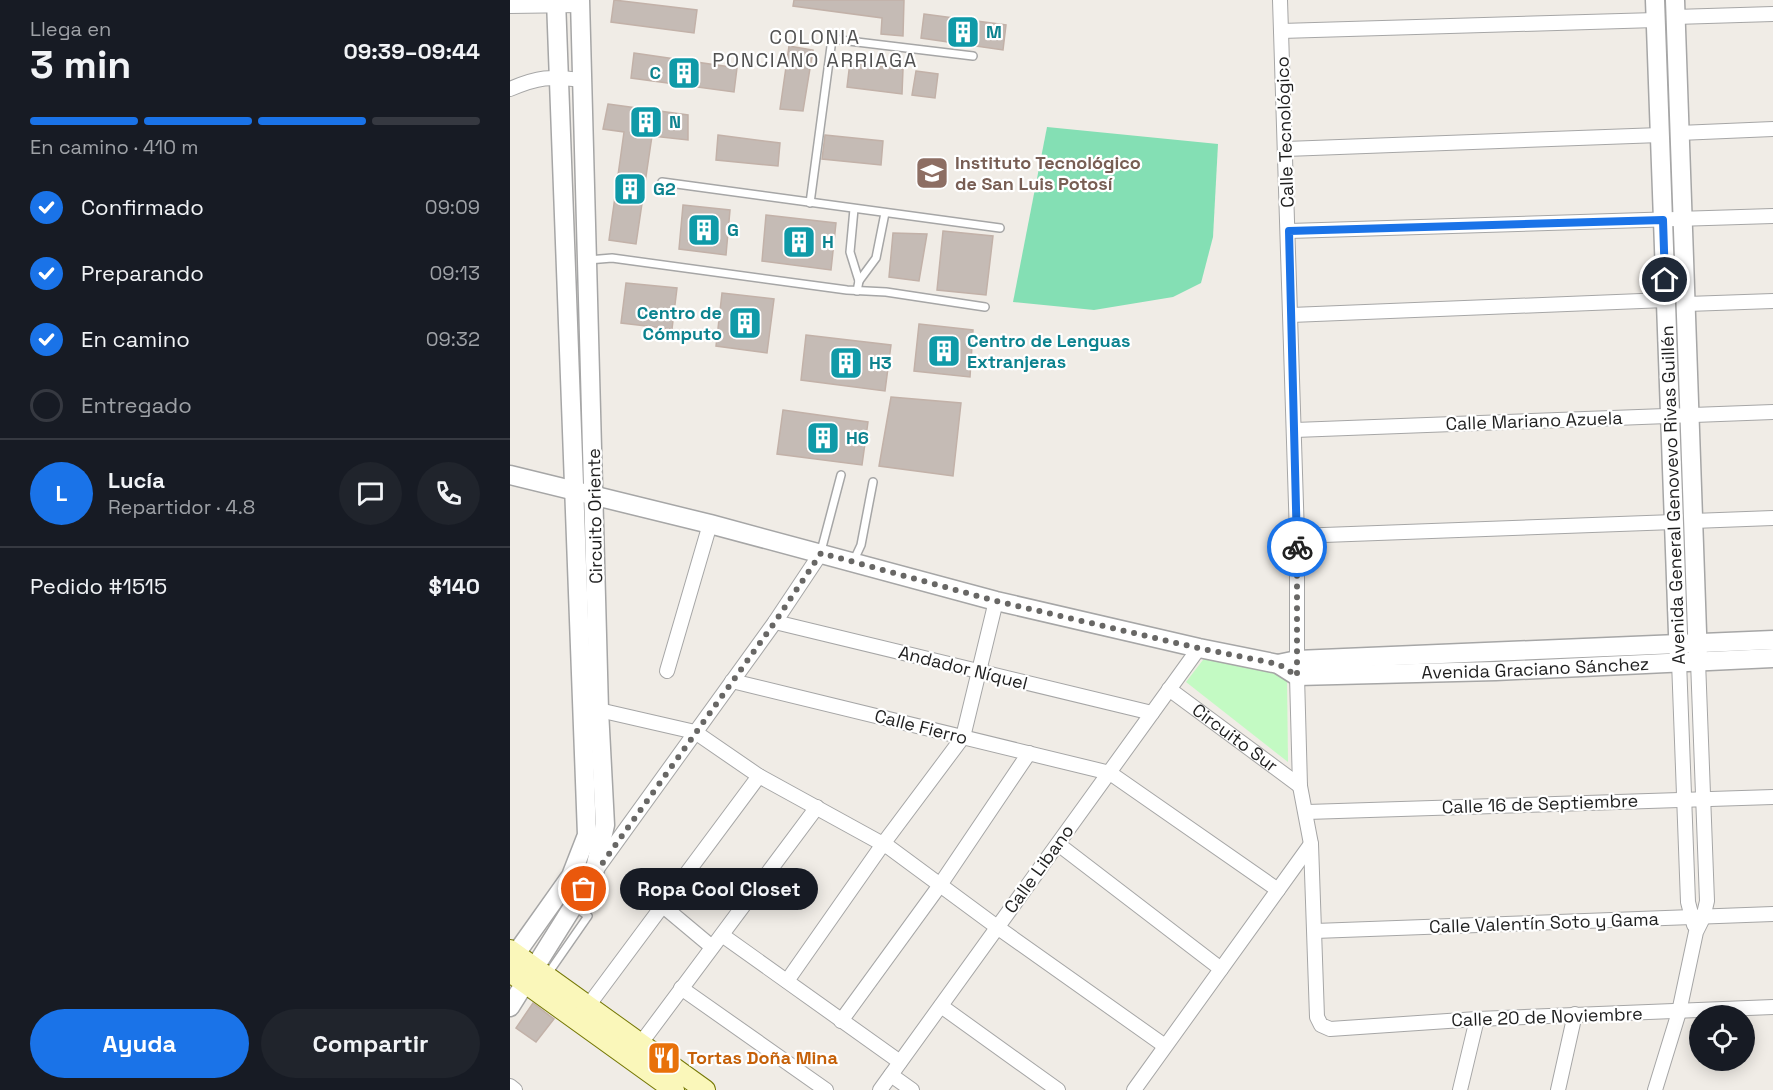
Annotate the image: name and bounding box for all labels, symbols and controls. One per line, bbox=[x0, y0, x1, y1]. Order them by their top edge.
building icon: M bbox=[945, 14, 981, 50]
text: Llega en bbox=[30, 16, 111, 42]
place label: M bbox=[986, 20, 1002, 43]
district label: COLONIA PONCIANO ARRIAGA bbox=[712, 24, 918, 73]
text: 09:39–09:44 bbox=[343, 37, 480, 65]
text: 3 min bbox=[30, 40, 131, 89]
building icon: C bbox=[666, 55, 702, 91]
street label: Calle Tecnológico bbox=[1270, 56, 1299, 208]
place label: C bbox=[649, 61, 661, 84]
building icon: N bbox=[628, 104, 664, 140]
place label: N bbox=[669, 110, 681, 133]
text: En camino · 410 m bbox=[30, 134, 198, 160]
place label: Instituto Tecnológico de San Luis Potosí bbox=[955, 151, 1141, 195]
school or university icon: Instituto Tecnológico de San Luis Potosí bbox=[914, 155, 950, 191]
building icon: G2 bbox=[612, 171, 648, 207]
place label: G2 bbox=[653, 177, 676, 200]
icon: check bbox=[30, 191, 63, 224]
text: Confirmado bbox=[81, 193, 204, 221]
text: 09:09 bbox=[425, 194, 480, 220]
building icon: G bbox=[686, 212, 722, 248]
place label: G bbox=[727, 218, 739, 241]
building icon: H bbox=[781, 224, 817, 260]
place label: H bbox=[822, 230, 834, 253]
pin bbox=[1639, 254, 1690, 305]
icon: check bbox=[30, 257, 63, 290]
text: Preparando bbox=[81, 259, 204, 287]
text: 09:13 bbox=[429, 260, 480, 286]
icon: home bbox=[1648, 263, 1681, 296]
place label: Centro de Cómputo bbox=[637, 301, 722, 345]
building icon: Centro de Cómputo bbox=[727, 305, 763, 341]
icon: check bbox=[30, 323, 63, 356]
text: En camino bbox=[81, 325, 190, 353]
street label: Avenida General Genovevo Rivas Guillén bbox=[1655, 325, 1690, 665]
text: 09:32 bbox=[426, 326, 480, 352]
place label: Centro de Lenguas Extranjeras bbox=[967, 329, 1130, 373]
building icon: Centro de Lenguas Extranjeras bbox=[926, 333, 962, 369]
building icon: H3 bbox=[828, 345, 864, 381]
place label: H3 bbox=[869, 351, 892, 374]
text: Entregado bbox=[81, 391, 192, 419]
street label: Calle Mariano Azuela bbox=[1445, 406, 1623, 435]
building icon: H6 bbox=[805, 420, 841, 456]
place label: H6 bbox=[846, 426, 869, 449]
street label: Circuito Oriente bbox=[582, 448, 607, 584]
button: chat bbox=[339, 462, 402, 525]
button: phone bbox=[417, 462, 480, 525]
text: Lucía bbox=[108, 466, 165, 494]
text: L bbox=[56, 479, 67, 507]
text: Repartidor · 4.8 bbox=[108, 494, 255, 520]
courier bbox=[1267, 517, 1327, 577]
icon: bike bbox=[1281, 531, 1314, 564]
text: Pedido #1515 bbox=[30, 572, 167, 600]
text: $140 bbox=[428, 572, 480, 600]
street label: Andador Níquel bbox=[896, 640, 1030, 695]
street label: Avenida Graciano Sánchez bbox=[1421, 652, 1650, 684]
street label: Circuito Sur bbox=[1188, 698, 1283, 777]
street label: Calle Fierro bbox=[872, 704, 970, 749]
street label: Calle 16 de Septiembre bbox=[1441, 789, 1639, 818]
street label: Calle Libano bbox=[999, 820, 1079, 918]
pin bbox=[558, 863, 609, 914]
callout: Ropa Cool Closet bbox=[620, 868, 818, 910]
icon: bag bbox=[567, 872, 600, 905]
text: Ropa Cool Closet bbox=[637, 876, 801, 902]
street label: Calle Valentín Soto y Gama bbox=[1429, 907, 1659, 938]
street label: Calle 20 de Noviembre bbox=[1451, 1002, 1643, 1031]
map controls bbox=[1689, 1005, 1755, 1071]
button: locate bbox=[1689, 1005, 1755, 1071]
button: Ayuda bbox=[30, 1009, 249, 1078]
button: Compartir bbox=[261, 1009, 480, 1078]
restaurant icon: Tortas Doña Mina bbox=[646, 1040, 682, 1076]
place label: Tortas Doña Mina bbox=[687, 1046, 838, 1069]

